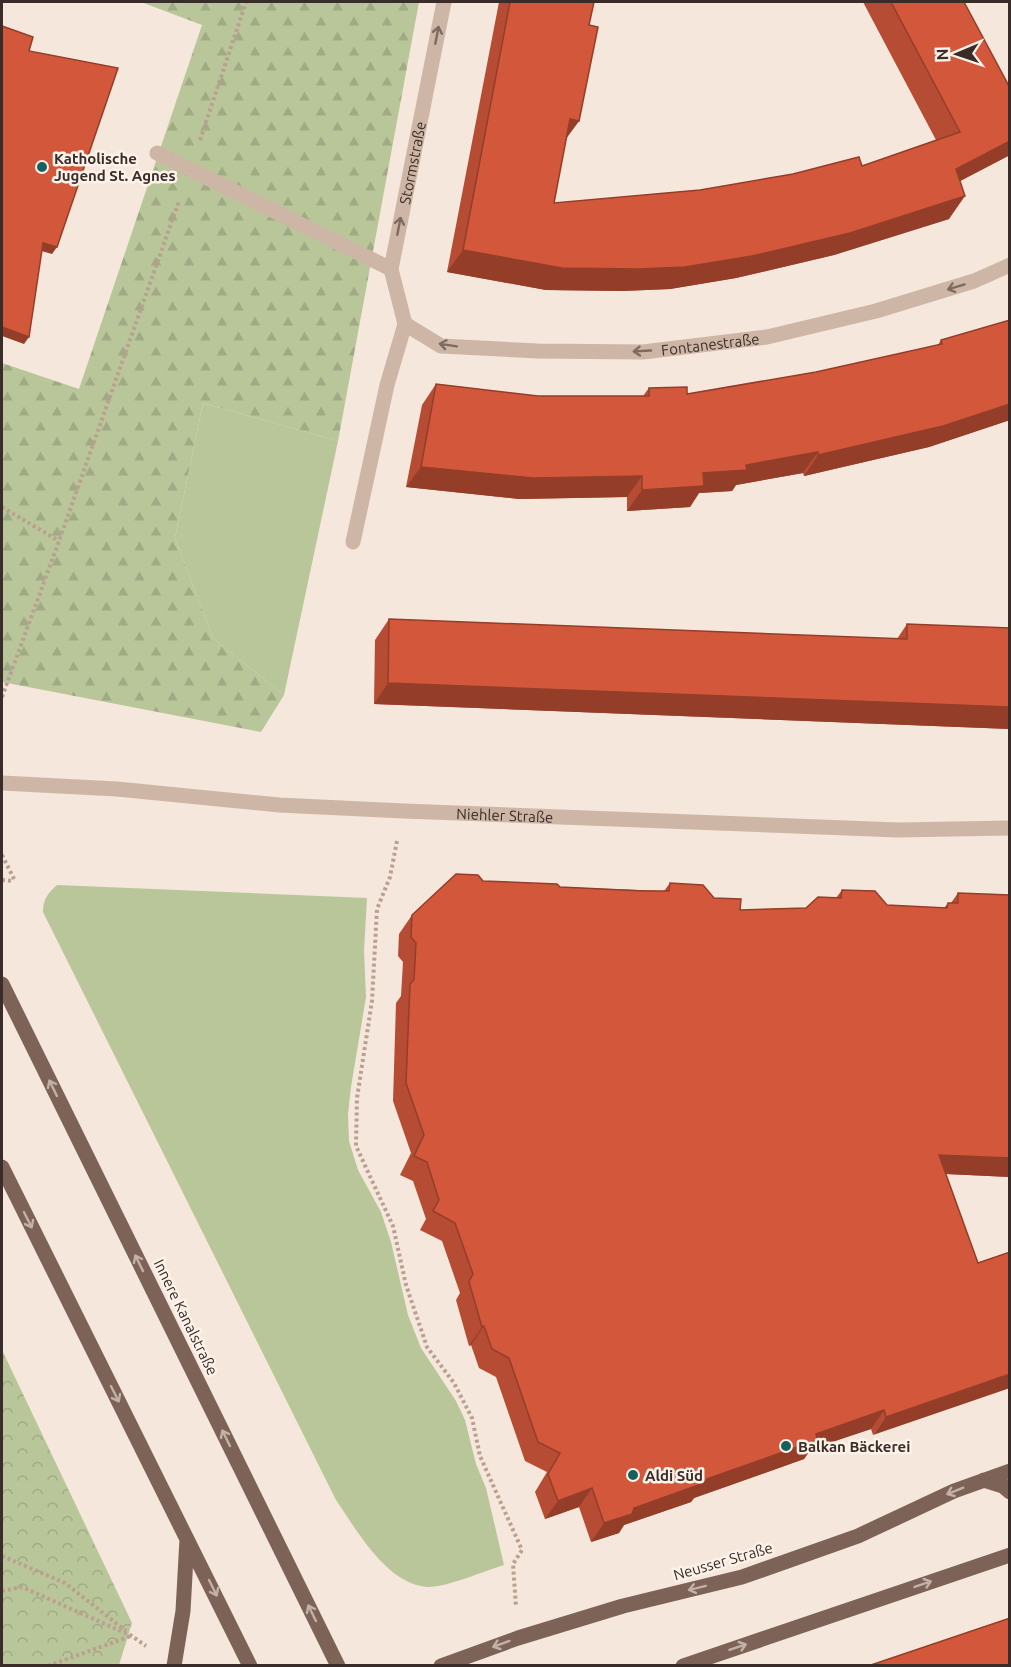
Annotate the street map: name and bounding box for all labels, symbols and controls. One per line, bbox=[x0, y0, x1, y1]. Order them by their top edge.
north arrow bbox=[927, 24, 987, 84]
one-way arrow bbox=[432, 25, 443, 45]
text: N bbox=[933, 48, 951, 61]
street label: Stormstraße bbox=[396, 120, 429, 206]
place label: Katholische Jugend St. Agnes bbox=[54, 150, 176, 184]
marker: Katholische Jugend St. Agnes bbox=[35, 160, 49, 174]
one-way arrow bbox=[394, 217, 405, 236]
one-way arrow bbox=[946, 282, 965, 293]
street label: Fontanestraße bbox=[660, 329, 760, 358]
one-way arrow bbox=[438, 339, 458, 350]
one-way arrow bbox=[633, 346, 653, 357]
street label: Niehler Straße bbox=[456, 805, 554, 825]
one-way arrow bbox=[47, 1080, 58, 1098]
one-way arrow bbox=[22, 1210, 34, 1228]
one-way arrow bbox=[133, 1255, 145, 1273]
street label: Innere Kanalstraße bbox=[151, 1256, 221, 1378]
one-way arrow bbox=[110, 1384, 122, 1402]
one-way arrow bbox=[219, 1430, 231, 1448]
place label: Balkan Bäckerei bbox=[798, 1438, 910, 1455]
marker: Balkan Bäckerei bbox=[779, 1439, 793, 1453]
place label: Aldi Süd bbox=[645, 1467, 703, 1484]
marker: Aldi Süd bbox=[626, 1468, 640, 1482]
one-way arrow bbox=[946, 1486, 964, 1497]
street label: Neusser Straße bbox=[671, 1539, 775, 1583]
one-way arrow bbox=[913, 1577, 932, 1588]
one-way arrow bbox=[208, 1579, 219, 1597]
one-way arrow bbox=[688, 1583, 707, 1595]
one-way arrow bbox=[306, 1605, 318, 1622]
one-way arrow bbox=[493, 1639, 511, 1650]
one-way arrow bbox=[728, 1640, 747, 1651]

